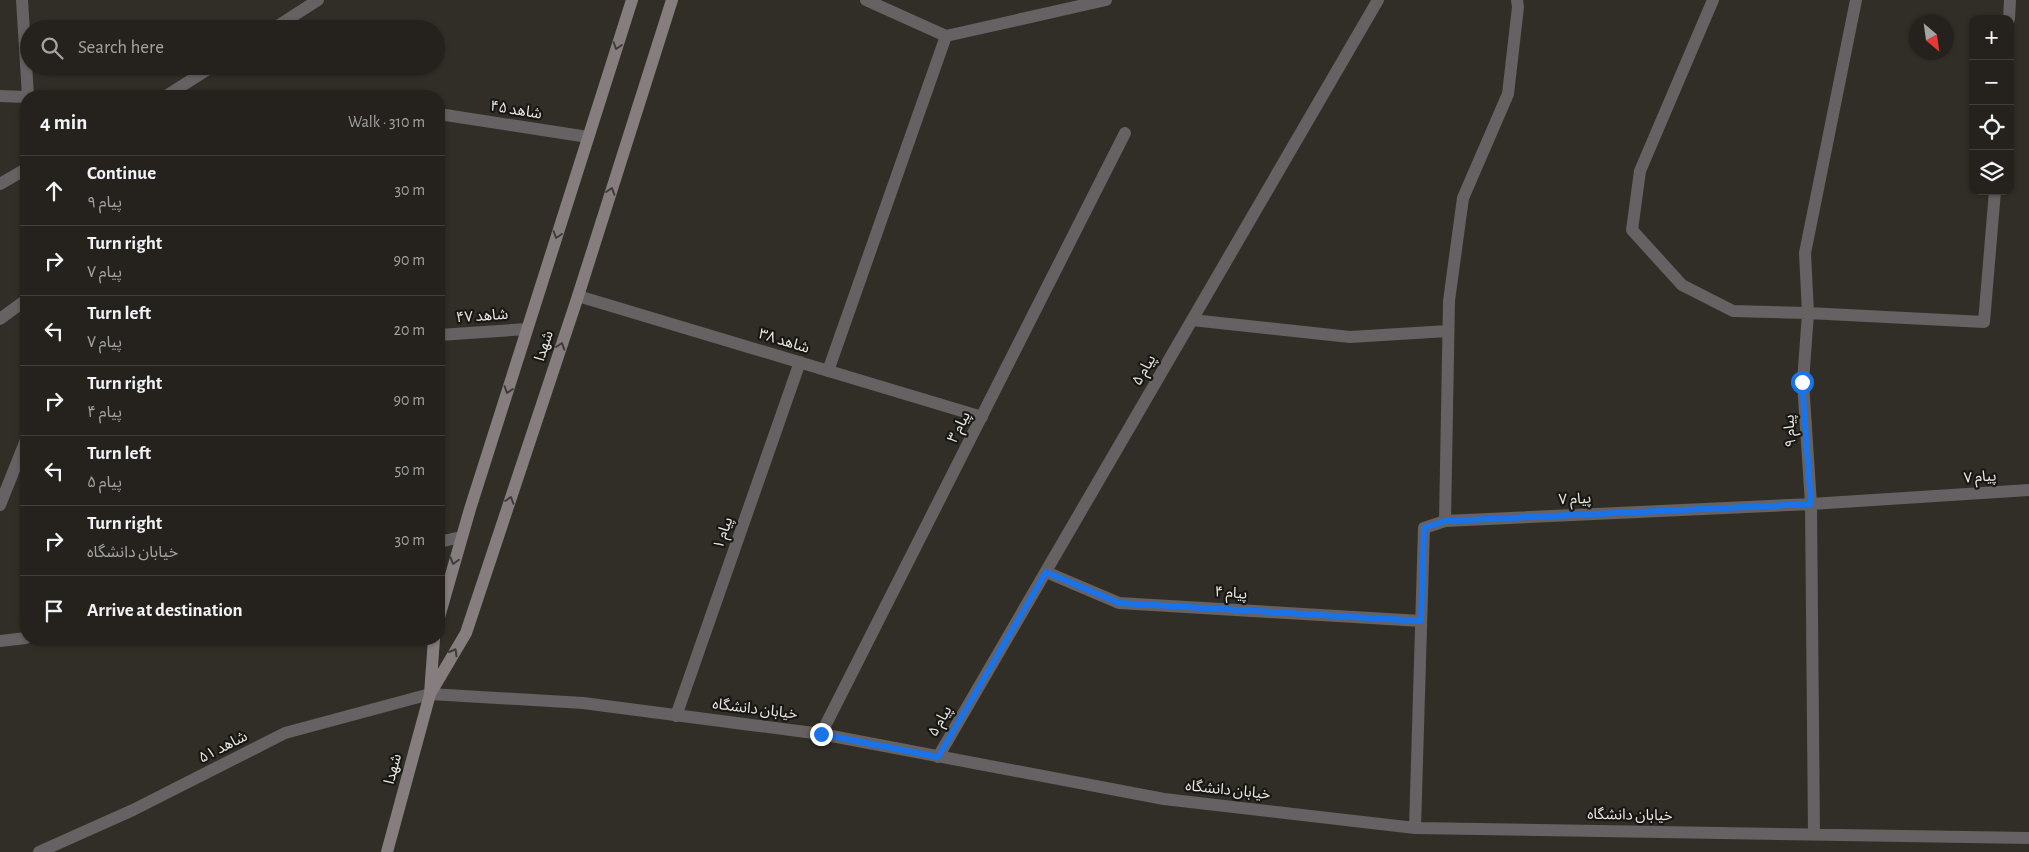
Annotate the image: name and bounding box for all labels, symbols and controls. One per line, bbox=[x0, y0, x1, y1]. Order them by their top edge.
north arrow bbox=[1909, 15, 1954, 60]
map controls bbox=[1969, 15, 2014, 195]
button: + bbox=[1969, 15, 2014, 60]
search box bbox=[20, 20, 445, 75]
icon: search bbox=[38, 34, 66, 62]
text: Search here bbox=[78, 38, 164, 57]
one-way arrow bbox=[613, 42, 623, 50]
button: − bbox=[1969, 60, 2014, 105]
street label: شاهد ۴۵ bbox=[489, 98, 543, 122]
button: locate bbox=[1969, 105, 2014, 150]
text: 4 min bbox=[40, 112, 87, 133]
text: Walk · 310 m bbox=[348, 114, 425, 130]
button: layers bbox=[1969, 150, 2014, 195]
text: Continue bbox=[87, 164, 156, 183]
icon: ahead bbox=[40, 177, 68, 205]
text: 30 m bbox=[395, 182, 425, 198]
one-way arrow bbox=[605, 187, 615, 196]
text: پیام ۹ bbox=[87, 194, 122, 210]
one-way arrow bbox=[553, 230, 563, 238]
text: Turn right bbox=[87, 234, 162, 253]
icon: right bbox=[40, 247, 68, 275]
text: 90 m bbox=[394, 252, 425, 268]
text: پیام ۷ bbox=[87, 264, 122, 280]
text: Turn left bbox=[87, 304, 151, 323]
street label: شاهد ۴۷ bbox=[455, 307, 509, 325]
icon: left bbox=[40, 317, 68, 345]
text: 20 m bbox=[394, 322, 425, 338]
street label: شاهد ۳۸ bbox=[757, 326, 811, 356]
street label: شهدا bbox=[532, 329, 557, 363]
text: پیام ۷ bbox=[87, 334, 122, 350]
one-way arrow bbox=[556, 342, 566, 350]
street label: پیام ۵ bbox=[1129, 352, 1161, 389]
route start bbox=[1791, 371, 1814, 394]
text: Turn right bbox=[87, 374, 162, 393]
one-way arrow bbox=[503, 385, 513, 393]
icon: right bbox=[40, 387, 68, 415]
text: 90 m bbox=[394, 392, 425, 408]
text: پیام ۴ bbox=[87, 404, 122, 420]
street label: پیام ۳ bbox=[945, 409, 976, 446]
street label: پیام ۹ bbox=[1781, 414, 1802, 448]
text: Turn left bbox=[87, 444, 151, 463]
icon: left bbox=[40, 457, 68, 485]
text: 50 m bbox=[394, 462, 425, 478]
street label: پیام ۷ bbox=[1963, 468, 1997, 489]
text: پیام ۵ bbox=[87, 474, 122, 490]
street label: پیام ۷ bbox=[1558, 491, 1592, 510]
one-way arrow bbox=[504, 496, 514, 504]
text: Turn right bbox=[87, 514, 162, 533]
street label: پیام ۱ bbox=[711, 515, 738, 552]
icon: right bbox=[40, 527, 68, 555]
text: 30 m bbox=[395, 532, 425, 548]
text: خیابان دانشگاه bbox=[87, 544, 178, 560]
one-way arrow bbox=[450, 557, 460, 565]
street label: پیام ۴ bbox=[1214, 584, 1248, 605]
icon: arrive bbox=[40, 597, 68, 625]
text: Arrive at destination bbox=[87, 601, 243, 620]
one-way arrow bbox=[448, 648, 458, 657]
street label: خیابان دانشگاه bbox=[712, 695, 799, 723]
street label: پیام ۵ bbox=[925, 703, 957, 740]
route end bbox=[810, 723, 833, 746]
street label: شاهد ۵۱ bbox=[196, 728, 250, 766]
street label: شهدا bbox=[382, 752, 405, 786]
street label: خیابان دانشگاه bbox=[1185, 777, 1272, 803]
street label: خیابان دانشگاه bbox=[1587, 806, 1673, 824]

